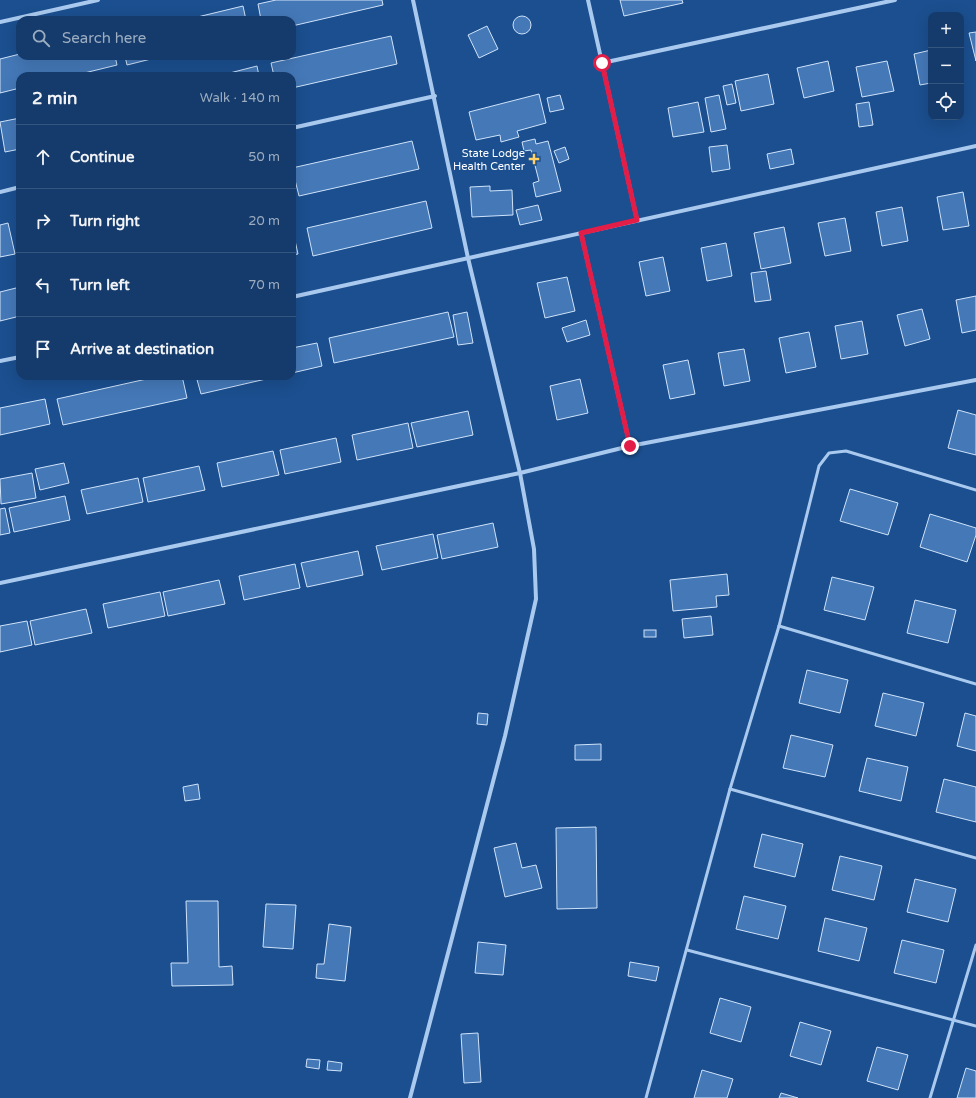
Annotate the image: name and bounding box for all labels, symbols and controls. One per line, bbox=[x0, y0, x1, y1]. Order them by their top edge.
map controls bbox=[928, 12, 964, 120]
button: + bbox=[928, 12, 964, 48]
search box bbox=[16, 16, 296, 60]
icon: search bbox=[30, 27, 52, 49]
text: Search here bbox=[62, 29, 146, 47]
button: − bbox=[928, 48, 964, 84]
route start bbox=[593, 54, 611, 72]
button: locate bbox=[928, 84, 964, 120]
text: 2 min bbox=[32, 88, 77, 109]
text: Walk · 140 m bbox=[200, 90, 280, 106]
icon: ahead bbox=[32, 146, 54, 168]
place label: State Lodge Health Center bbox=[453, 147, 526, 173]
text: Continue bbox=[70, 148, 134, 166]
text: 50 m bbox=[248, 149, 280, 165]
marker: State Lodge Health Center bbox=[528, 153, 540, 165]
icon: right bbox=[32, 210, 54, 232]
text: Turn right bbox=[70, 212, 140, 230]
text: 20 m bbox=[248, 213, 280, 229]
icon: left bbox=[32, 274, 54, 296]
text: Turn left bbox=[70, 276, 130, 294]
text: 70 m bbox=[248, 277, 280, 293]
icon: arrive bbox=[32, 338, 54, 360]
text: Arrive at destination bbox=[70, 340, 214, 358]
route end bbox=[621, 437, 639, 455]

